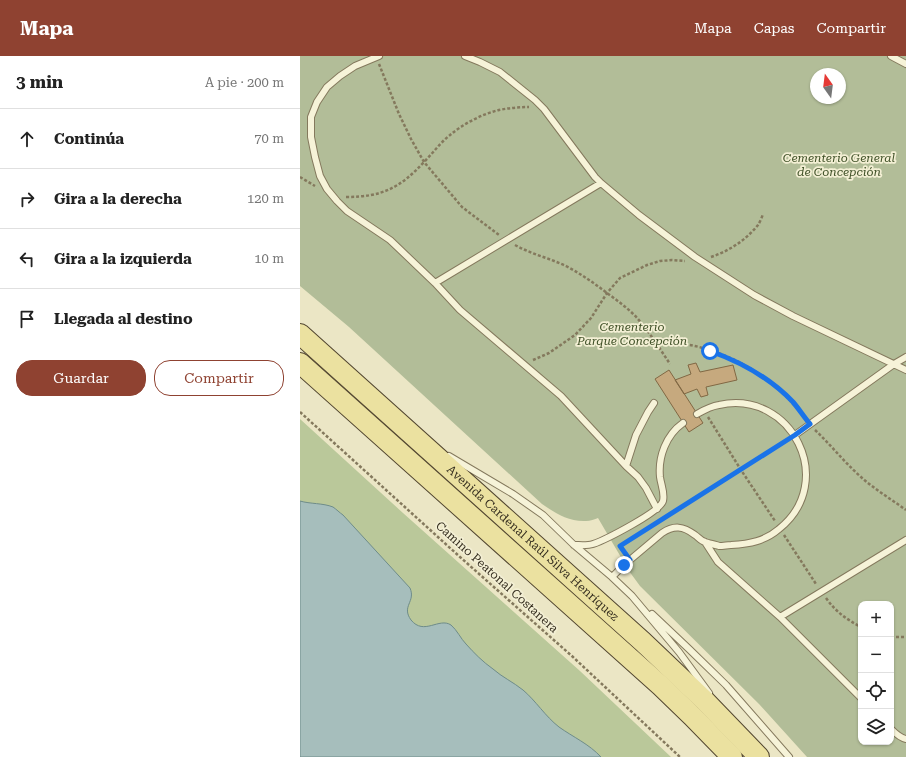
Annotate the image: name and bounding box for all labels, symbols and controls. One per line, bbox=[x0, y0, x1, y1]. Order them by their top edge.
text: Mapa bbox=[20, 17, 73, 40]
text: Mapa bbox=[694, 20, 732, 36]
text: Capas bbox=[754, 20, 795, 36]
text: Compartir bbox=[817, 20, 886, 36]
north arrow bbox=[810, 68, 846, 104]
text: 3 min bbox=[16, 72, 63, 92]
text: A pie · 200 m bbox=[205, 75, 284, 90]
icon: ahead bbox=[16, 128, 38, 150]
text: Continúa bbox=[54, 130, 124, 148]
text: 70 m bbox=[254, 131, 284, 146]
park label: Cementerio General de Concepción bbox=[783, 151, 896, 179]
icon: right bbox=[16, 188, 38, 210]
text: Gira a la derecha bbox=[54, 190, 182, 208]
text: 120 m bbox=[247, 191, 284, 206]
icon: left bbox=[16, 248, 38, 270]
text: Gira a la izquierda bbox=[54, 250, 192, 268]
text: 10 m bbox=[254, 251, 284, 266]
icon: arrive bbox=[16, 308, 38, 330]
text: Llegada al destino bbox=[54, 310, 193, 328]
park label: Cementerio Parque Concepción bbox=[576, 320, 687, 348]
route start bbox=[701, 342, 719, 360]
button: Guardar bbox=[16, 360, 146, 396]
button: Compartir bbox=[154, 360, 284, 396]
street label: Avenida Cardenal Raúl Silva Henríquez bbox=[444, 462, 622, 624]
street label: Camino Peatonal Costanera bbox=[433, 518, 561, 636]
route end bbox=[615, 556, 633, 574]
map controls bbox=[858, 601, 894, 745]
button: + bbox=[858, 601, 894, 637]
button: − bbox=[858, 637, 894, 673]
button: locate bbox=[858, 673, 894, 709]
button: layers bbox=[858, 709, 894, 745]

